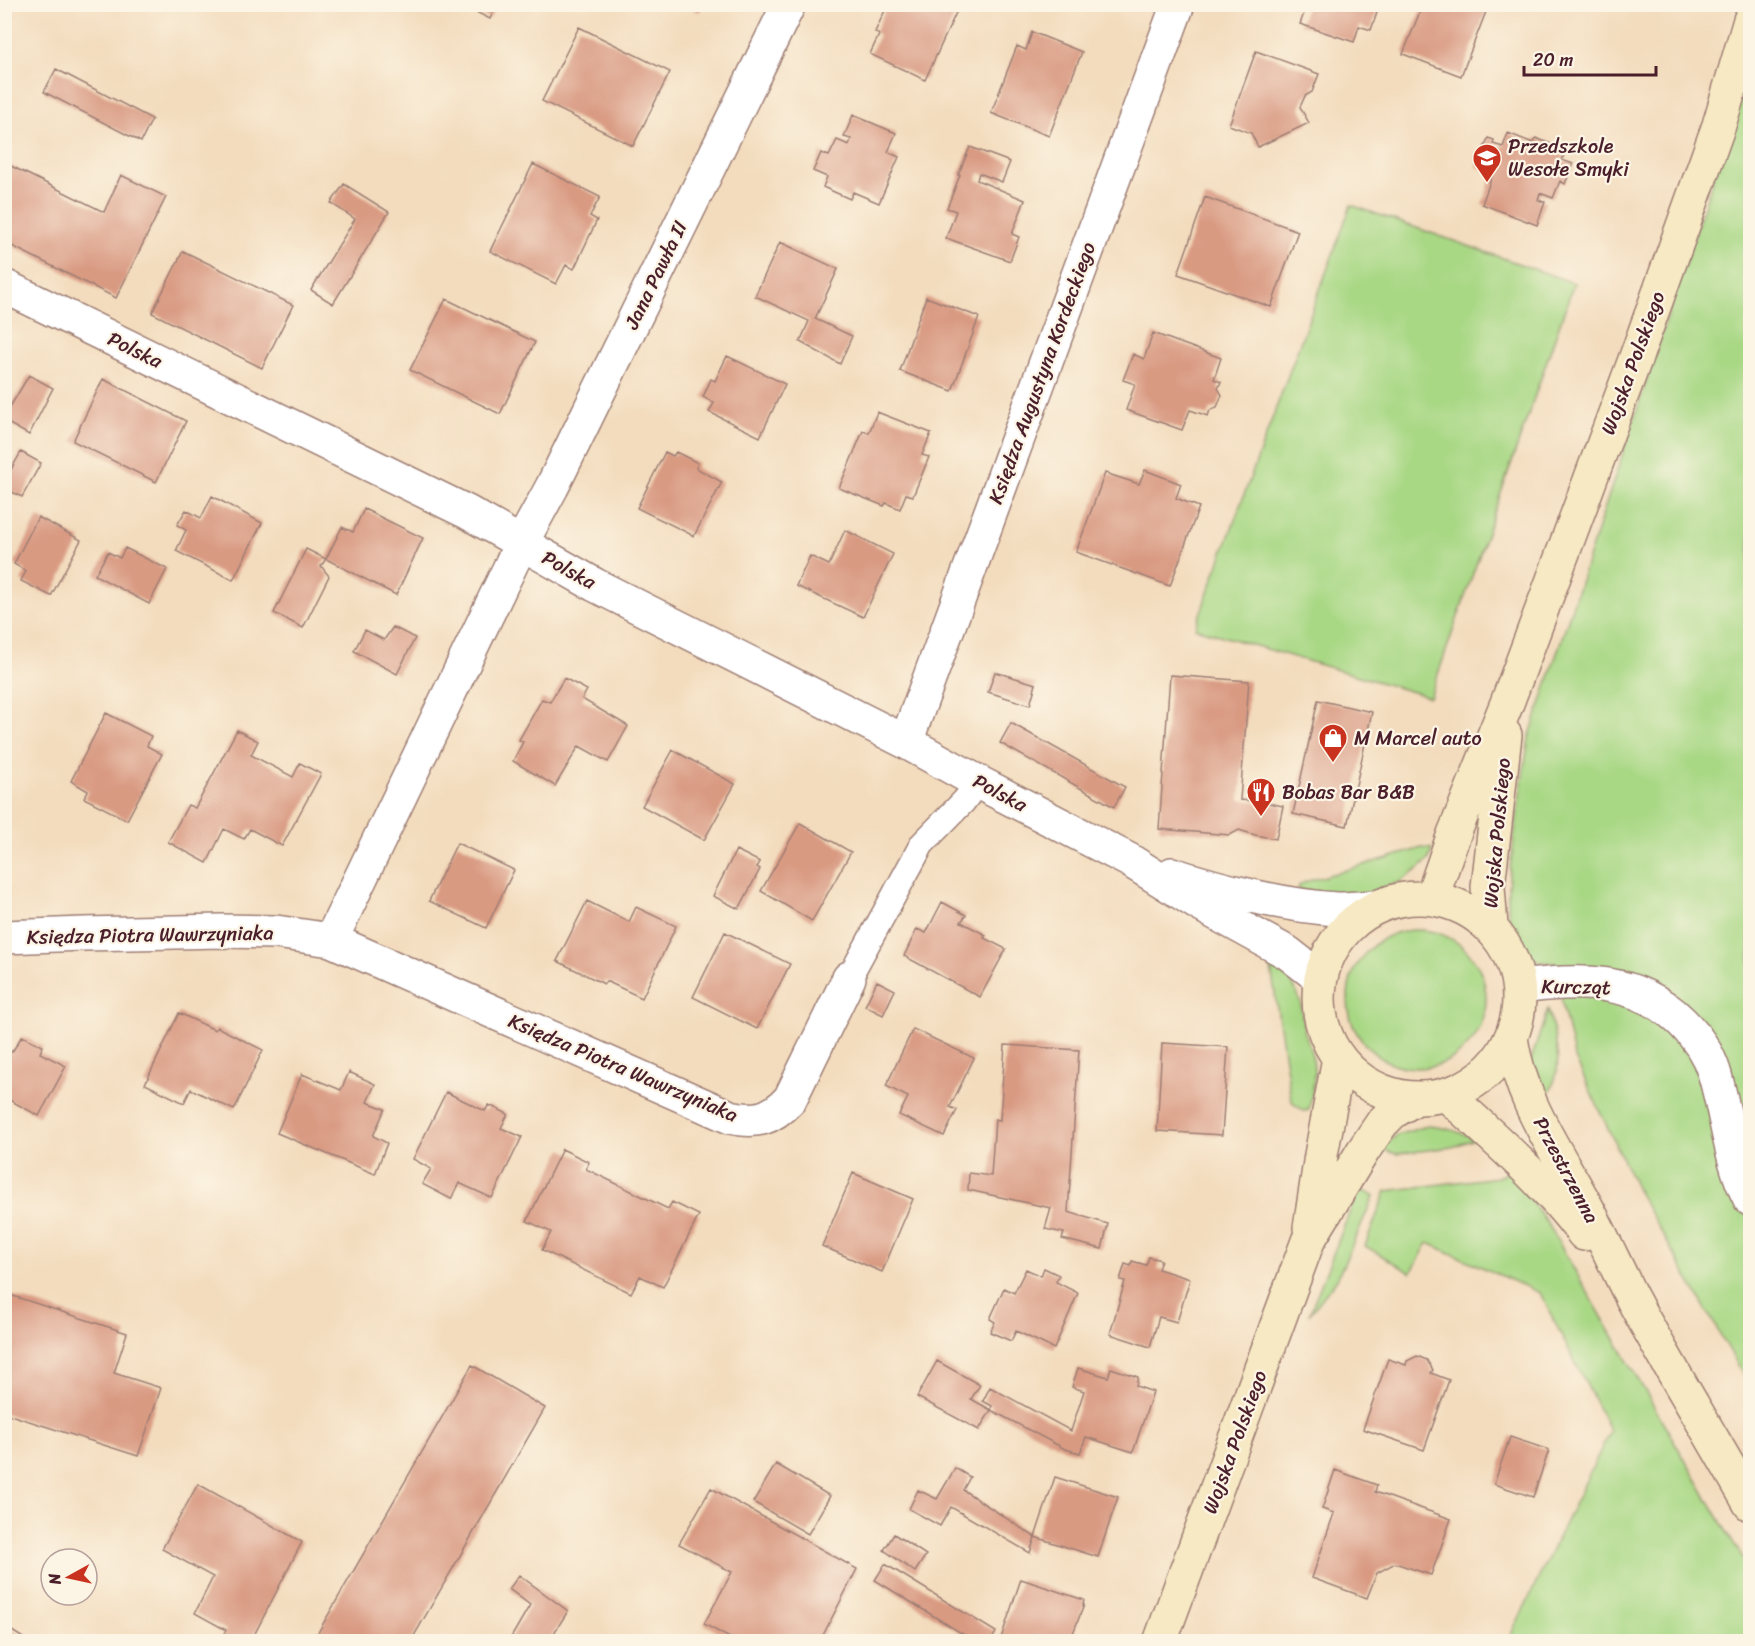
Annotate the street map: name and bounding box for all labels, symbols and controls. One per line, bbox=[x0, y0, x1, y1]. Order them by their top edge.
scale bar bbox=[1524, 39, 1656, 77]
text: 20 m bbox=[1533, 44, 1573, 76]
place label: Przedszkole Wesołe Smyki bbox=[1508, 129, 1630, 187]
school or university icon: Przedszkole Wesołe Smyki bbox=[1471, 142, 1503, 184]
street label: Jana Pawła II bbox=[614, 215, 697, 336]
street label: Księdza Augustyna Kordeckiego bbox=[978, 237, 1106, 509]
street label: Wojska Polskiego bbox=[1591, 286, 1675, 440]
street label: Polska bbox=[101, 322, 170, 379]
street label: Polska bbox=[535, 541, 604, 600]
place label: M Marcel auto bbox=[1354, 721, 1482, 756]
shop icon: M Marcel auto bbox=[1317, 722, 1349, 764]
street label: Wojska Polskiego bbox=[1473, 756, 1521, 909]
street label: Polska bbox=[966, 764, 1035, 822]
place label: Bobas Bar B&B bbox=[1282, 775, 1415, 810]
restaurant icon: Bobas Bar B&B bbox=[1245, 776, 1277, 818]
street label: Księdza Piotra Wawrzyniaka bbox=[26, 915, 274, 955]
street label: Kurcząt bbox=[1541, 969, 1611, 1005]
street label: Księdza Piotra Wawrzyniaka bbox=[503, 1004, 743, 1132]
street label: Przestrzenna bbox=[1523, 1110, 1609, 1230]
street label: Wojska Polskiego bbox=[1193, 1365, 1277, 1519]
north arrow bbox=[39, 1547, 99, 1607]
text: N bbox=[39, 1571, 70, 1588]

